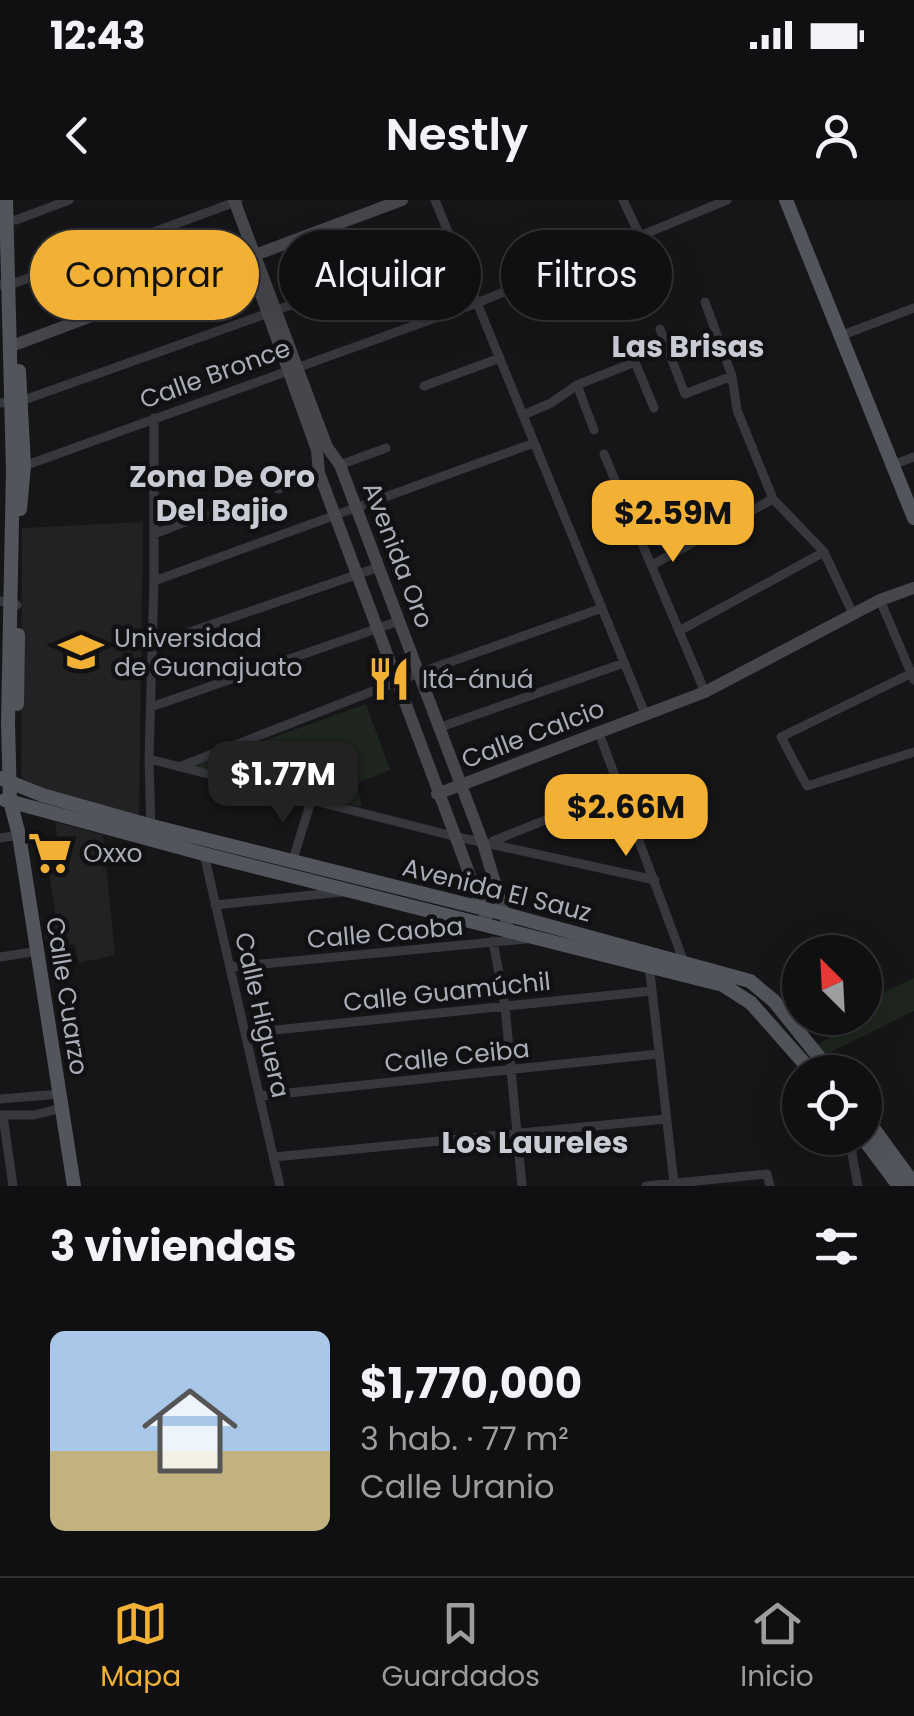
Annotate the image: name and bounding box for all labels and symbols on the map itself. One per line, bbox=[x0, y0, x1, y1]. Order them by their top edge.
district label: Las Brisas bbox=[611, 325, 765, 368]
street label: Calle Bronce bbox=[135, 331, 295, 417]
district label: Zona De Oro Del Bajio bbox=[129, 455, 315, 532]
street label: Avenida Oro bbox=[354, 477, 442, 633]
pin: $2.59M bbox=[592, 480, 754, 565]
place label: Universidad de Guanajuato bbox=[114, 621, 303, 685]
school or university icon: Universidad de Guanajuato bbox=[57, 628, 105, 676]
restaurant icon: Itá-ánuá bbox=[365, 655, 413, 703]
place label: Itá-ánuá bbox=[422, 662, 534, 697]
street label: Calle Calcio bbox=[457, 691, 609, 777]
pin: $1.77M bbox=[202, 741, 364, 826]
pin: $2.66M bbox=[545, 774, 707, 859]
supermarket icon: Oxxo bbox=[26, 829, 74, 877]
place label: Oxxo bbox=[83, 836, 143, 871]
street label: Avenida El Sauz bbox=[399, 850, 595, 930]
street label: Calle Caoba bbox=[305, 909, 465, 957]
street label: Calle Cuarzo bbox=[37, 914, 97, 1078]
street label: Calle Higuera bbox=[226, 929, 298, 1101]
north arrow bbox=[782, 935, 882, 1035]
street label: Calle Guamúchil bbox=[342, 964, 552, 1020]
street label: Calle Ceiba bbox=[383, 1031, 531, 1081]
district label: Los Laureles bbox=[442, 1121, 628, 1164]

